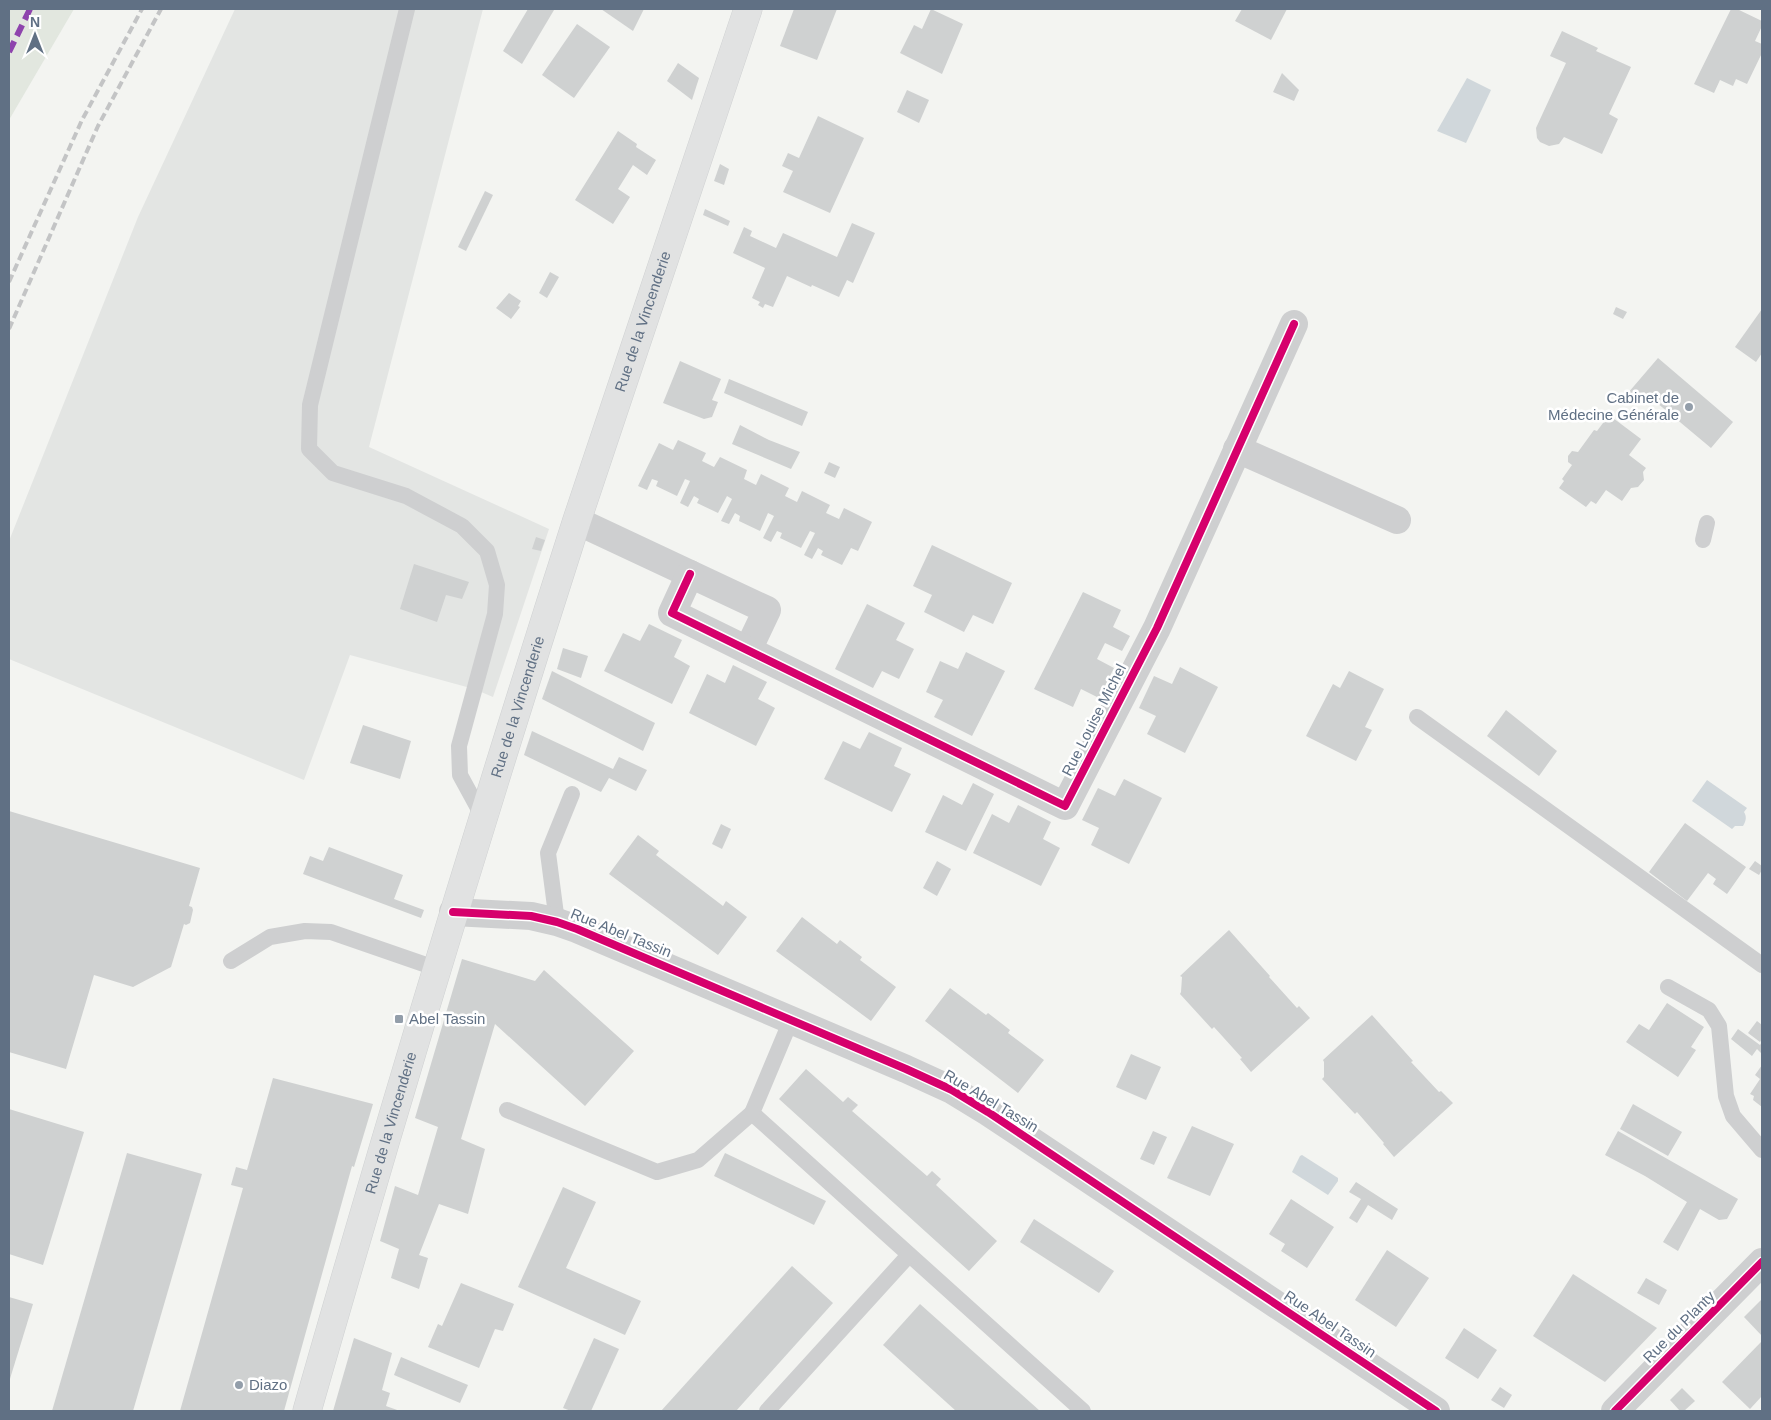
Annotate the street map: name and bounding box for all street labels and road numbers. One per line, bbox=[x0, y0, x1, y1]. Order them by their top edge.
street label: Rue de la Vincenderie bbox=[611, 249, 674, 394]
street label: Rue de la Vincenderie bbox=[487, 634, 547, 780]
street label: Rue Louise Michel bbox=[1058, 661, 1129, 779]
street label: Rue Abel Tassin bbox=[568, 905, 674, 961]
street label: Rue de la Vincenderie bbox=[361, 1050, 420, 1196]
street label: Rue Abel Tassin bbox=[941, 1066, 1042, 1135]
street label: Rue Abel Tassin bbox=[1281, 1287, 1380, 1361]
street label: Rue du Planty bbox=[1639, 1287, 1718, 1366]

